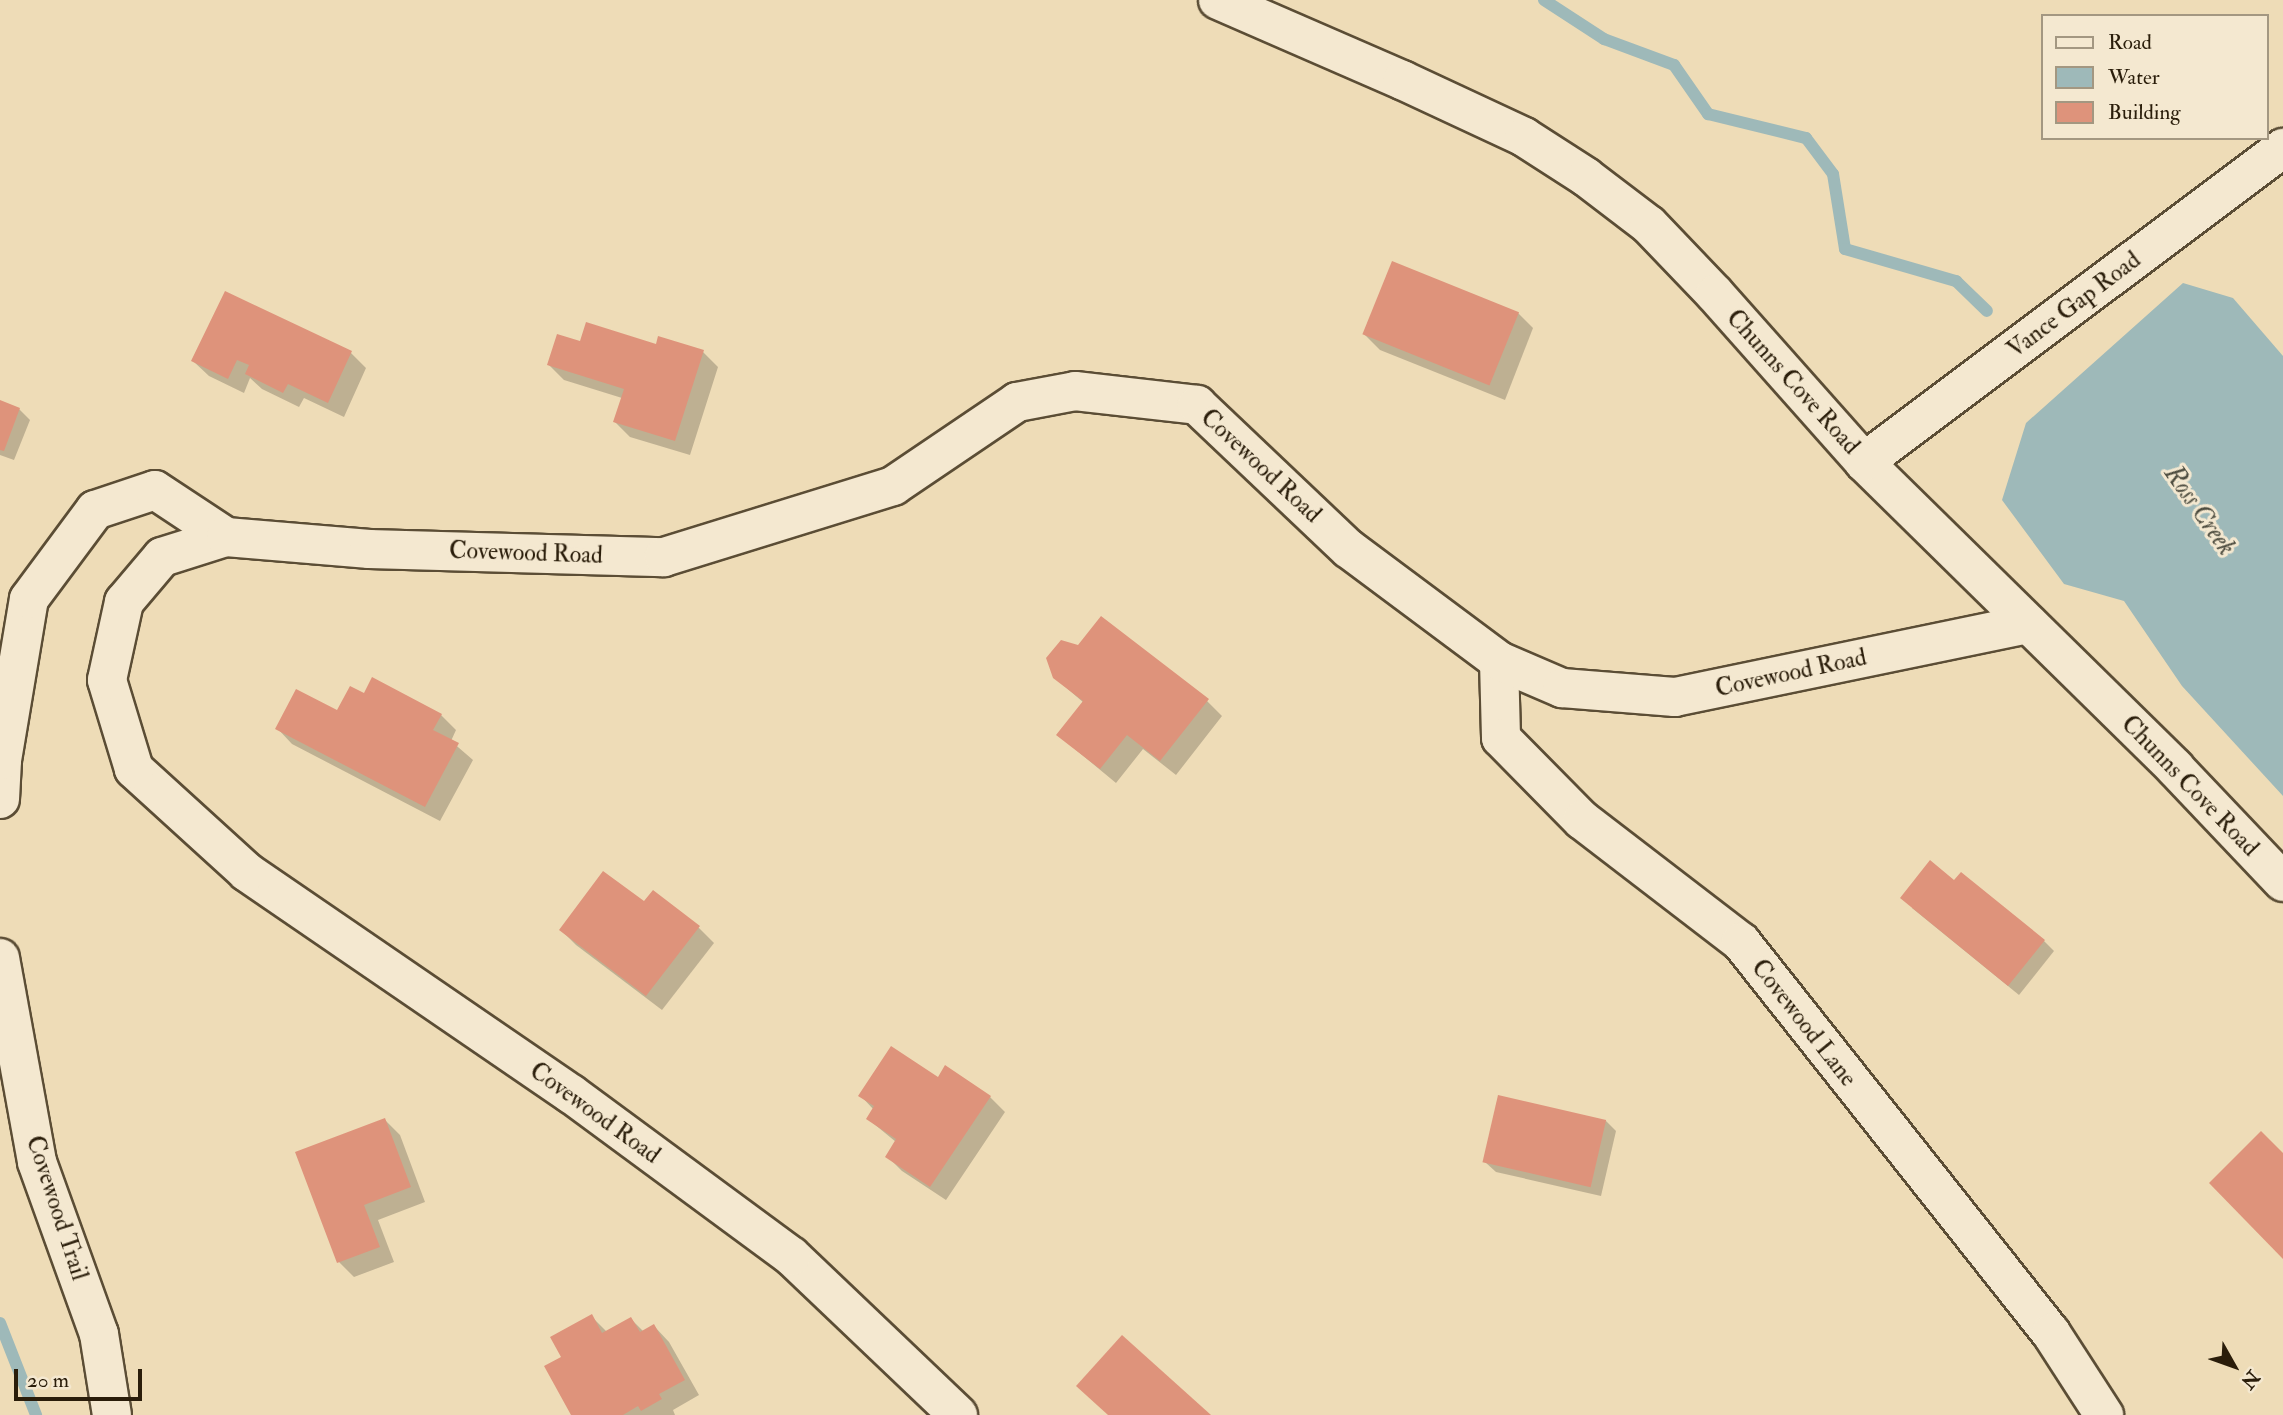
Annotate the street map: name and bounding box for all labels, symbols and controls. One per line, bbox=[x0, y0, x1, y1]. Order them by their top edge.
legend bbox=[2042, 14, 2269, 140]
text: Road bbox=[2108, 29, 2152, 56]
text: Water bbox=[2108, 64, 2160, 91]
text: Building bbox=[2108, 99, 2181, 126]
street label: Vance Gap Road bbox=[2002, 246, 2146, 364]
street label: Chunns Cove Road bbox=[1720, 304, 1866, 460]
street label: Covewood Road bbox=[1195, 403, 1327, 529]
water label: Ross Creek bbox=[2157, 460, 2241, 562]
street label: Covewood Road bbox=[449, 536, 603, 570]
street label: Covewood Road bbox=[1713, 643, 1869, 703]
street label: Chunns Cove Road bbox=[2115, 710, 2265, 862]
street label: Covewood Lane bbox=[1745, 954, 1863, 1092]
street label: Covewood Road bbox=[524, 1056, 666, 1170]
street label: Covewood Trail bbox=[20, 1132, 94, 1284]
north arrow bbox=[2199, 1331, 2269, 1401]
scale bar bbox=[18, 1356, 145, 1400]
text: N bbox=[2235, 1365, 2265, 1394]
text: 20 m bbox=[27, 1367, 69, 1394]

